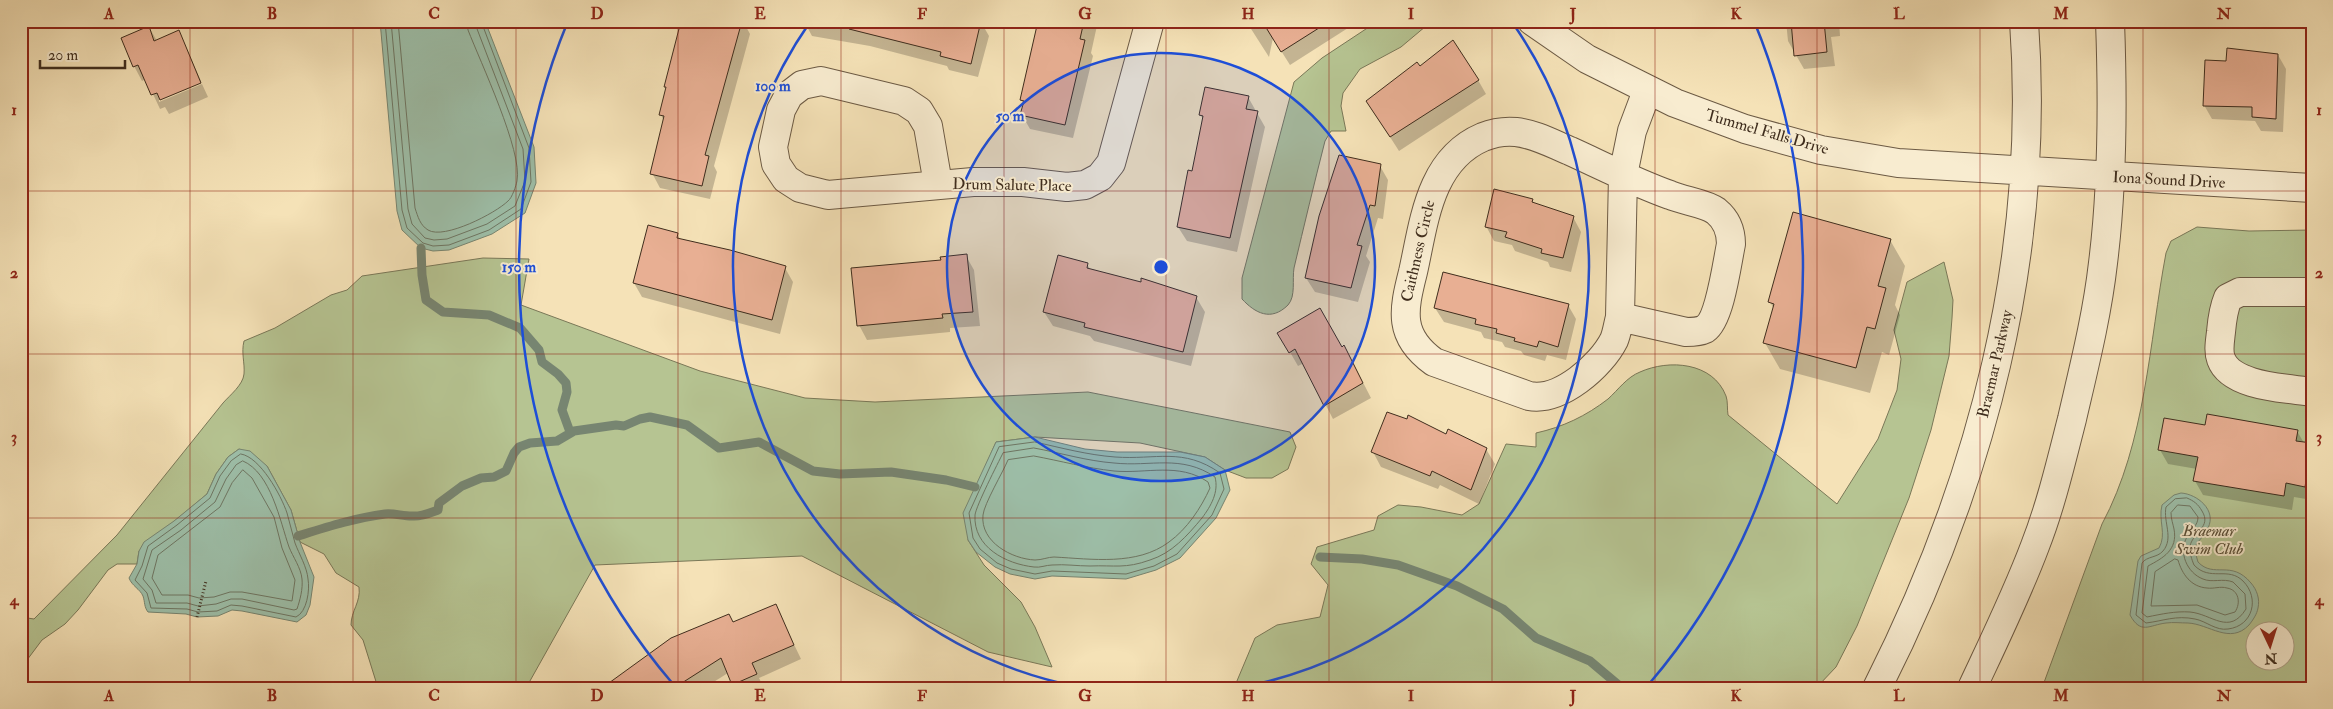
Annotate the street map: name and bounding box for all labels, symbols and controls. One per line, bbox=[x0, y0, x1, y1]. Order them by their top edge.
text: A bbox=[103, 4, 115, 24]
text: B bbox=[267, 4, 277, 24]
text: C bbox=[428, 4, 440, 24]
text: D bbox=[590, 4, 604, 24]
text: E bbox=[754, 4, 766, 24]
text: F bbox=[917, 4, 927, 24]
text: G bbox=[1078, 4, 1092, 24]
text: H bbox=[1241, 4, 1255, 24]
text: I bbox=[1408, 4, 1415, 24]
text: J bbox=[1569, 4, 1577, 25]
text: K bbox=[1730, 4, 1742, 24]
text: L bbox=[1893, 4, 1905, 24]
text: M bbox=[2052, 4, 2069, 24]
text: N bbox=[2216, 4, 2232, 24]
scale bar bbox=[40, 38, 125, 70]
text: 20 m bbox=[48, 46, 78, 65]
text: 100 m bbox=[755, 77, 791, 96]
text: 1 bbox=[11, 100, 17, 120]
text: 1 bbox=[2316, 100, 2322, 120]
street label: Tummel Falls Drive bbox=[1703, 105, 1831, 159]
text: 50 m bbox=[996, 107, 1025, 126]
street label: Iona Sound Drive bbox=[2112, 167, 2226, 193]
street label: Drum Salute Place bbox=[952, 174, 1072, 196]
street label: Caithness Circle bbox=[1397, 198, 1440, 304]
text: 150 m bbox=[502, 258, 536, 277]
centre of rings bbox=[1152, 258, 1170, 276]
text: 2 bbox=[10, 263, 18, 283]
text: 2 bbox=[2315, 263, 2323, 283]
street label: Braemar Parkway bbox=[1973, 307, 2017, 420]
text: 3 bbox=[11, 427, 17, 447]
text: 3 bbox=[2316, 427, 2322, 447]
park label: Braemar Swim Club bbox=[2174, 521, 2243, 559]
text: 4 bbox=[9, 590, 20, 610]
text: 4 bbox=[2314, 590, 2325, 610]
north arrow bbox=[2246, 622, 2296, 672]
text: N bbox=[2264, 649, 2279, 667]
text: A bbox=[103, 686, 115, 706]
text: B bbox=[267, 686, 277, 706]
text: C bbox=[428, 686, 440, 706]
text: D bbox=[590, 686, 604, 706]
text: E bbox=[754, 686, 766, 706]
text: F bbox=[917, 686, 927, 706]
text: G bbox=[1078, 686, 1092, 706]
text: H bbox=[1241, 686, 1255, 706]
text: I bbox=[1408, 686, 1415, 706]
text: J bbox=[1569, 686, 1577, 707]
text: K bbox=[1730, 686, 1742, 706]
text: L bbox=[1893, 686, 1905, 706]
text: M bbox=[2052, 686, 2069, 706]
text: N bbox=[2216, 686, 2232, 706]

